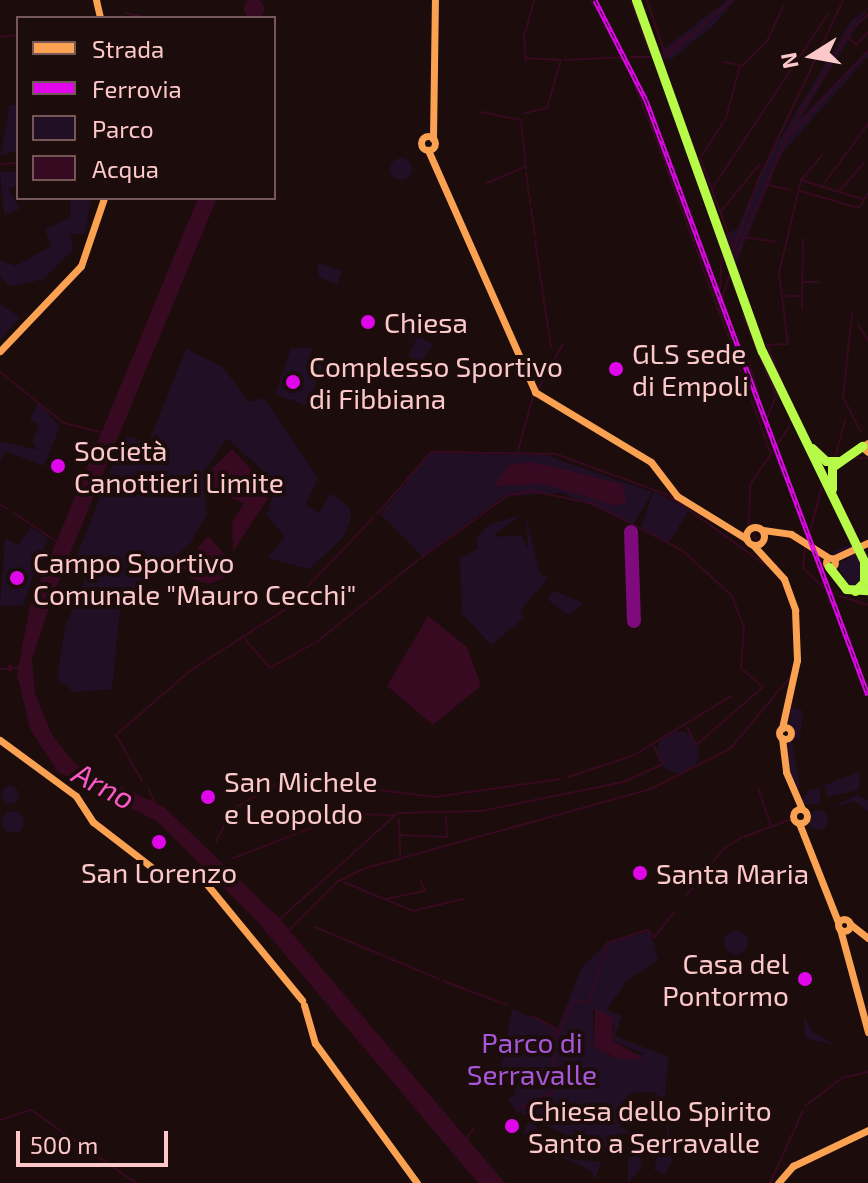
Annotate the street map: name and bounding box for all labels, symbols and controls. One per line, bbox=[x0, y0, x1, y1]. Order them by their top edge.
legend bbox=[16, 16, 276, 200]
north arrow bbox=[772, 16, 852, 96]
text: Strada bbox=[92, 34, 164, 63]
text: N bbox=[774, 50, 803, 71]
text: Ferrovia bbox=[92, 74, 182, 103]
text: Parco bbox=[92, 114, 154, 143]
text: Acqua bbox=[92, 154, 159, 183]
place label: Chiesa bbox=[384, 305, 468, 339]
marker: Chiesa bbox=[359, 313, 377, 331]
place label: GLS sede di Empoli bbox=[632, 336, 749, 402]
place label: Complesso Sportivo di Fibbiana bbox=[309, 349, 563, 415]
marker: GLS sede di Empoli bbox=[607, 360, 625, 378]
marker: Complesso Sportivo di Fibbiana bbox=[284, 373, 302, 391]
place label: Società Canottieri Limite bbox=[74, 433, 284, 499]
marker: Società Canottieri Limite bbox=[49, 457, 67, 475]
place label: Campo Sportivo Comunale "Mauro Cecchi" bbox=[33, 545, 357, 611]
marker: Campo Sportivo Comunale "Mauro Cecchi" bbox=[8, 569, 26, 587]
water label: Arno bbox=[67, 754, 141, 816]
place label: San Michele e Leopoldo bbox=[224, 764, 377, 830]
marker: San Michele e Leopoldo bbox=[199, 788, 217, 806]
marker: San Lorenzo bbox=[150, 833, 168, 851]
place label: San Lorenzo bbox=[81, 855, 237, 889]
place label: Santa Maria bbox=[656, 856, 809, 890]
marker: Santa Maria bbox=[631, 864, 649, 882]
place label: Casa del Pontormo bbox=[662, 946, 789, 1012]
marker: Casa del Pontormo bbox=[796, 970, 814, 988]
park label: Parco di Serravalle bbox=[467, 1025, 597, 1091]
place label: Chiesa dello Spirito Santo a Serravalle bbox=[528, 1093, 772, 1159]
scale bar bbox=[20, 1115, 172, 1165]
marker: Chiesa dello Spirito Santo a Serravalle bbox=[503, 1117, 521, 1135]
text: 500 m bbox=[30, 1130, 98, 1159]

